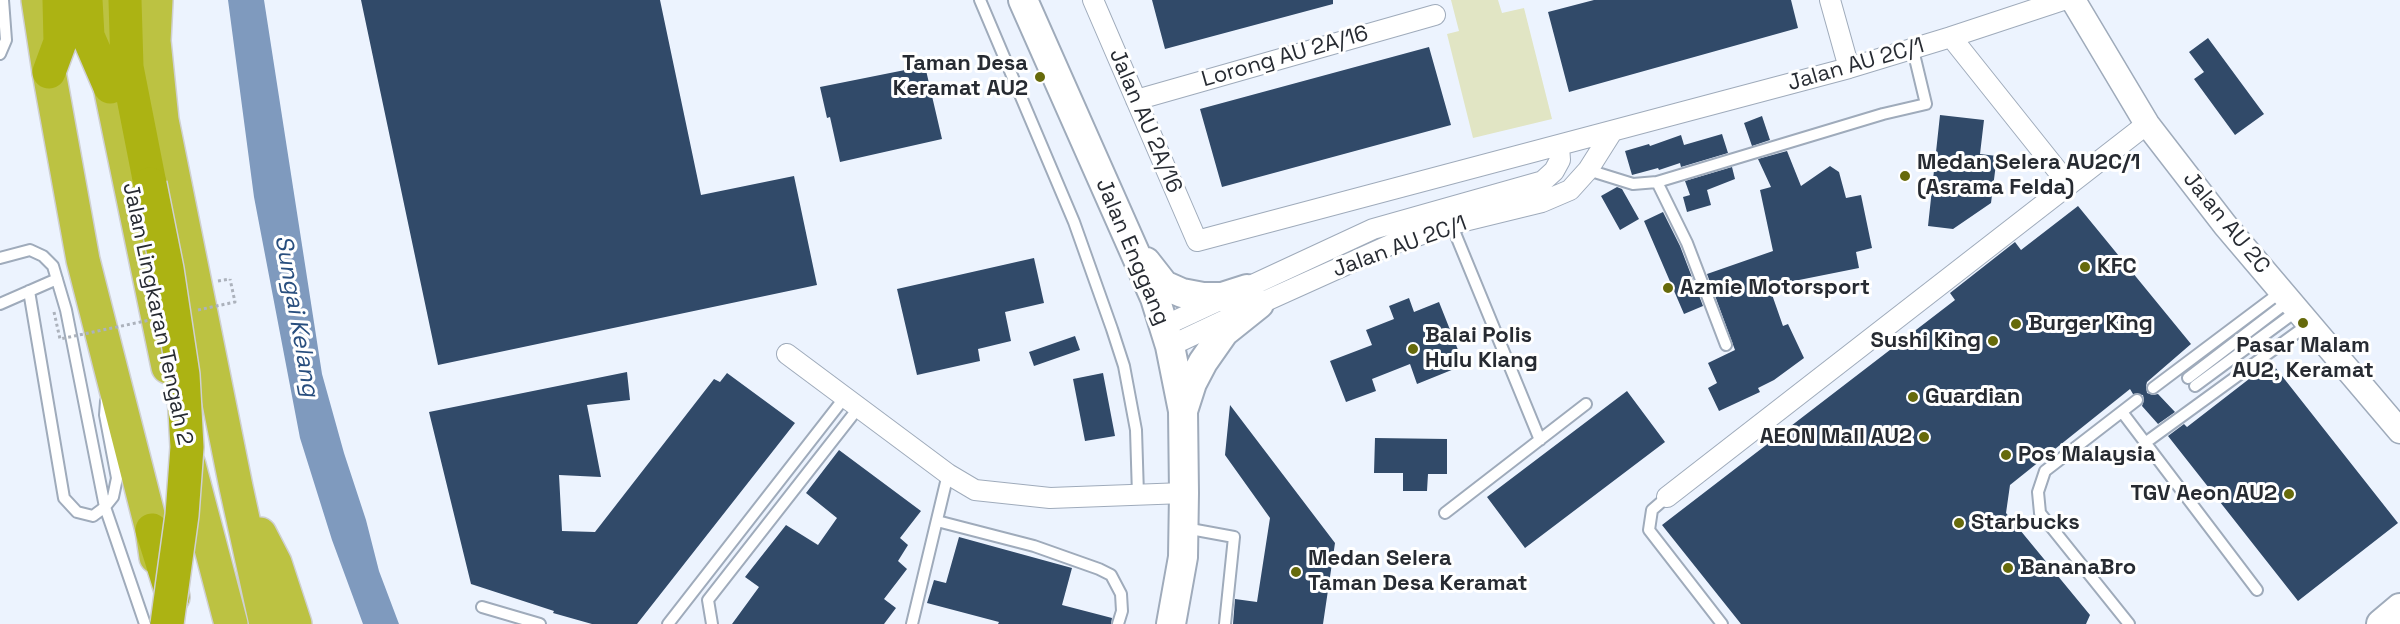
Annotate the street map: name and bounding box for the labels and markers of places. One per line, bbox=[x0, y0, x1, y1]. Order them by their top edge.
place label: Taman Desa Keramat AU2 bbox=[893, 51, 1028, 102]
marker: Taman Desa Keramat AU2 bbox=[1033, 70, 1047, 84]
place label: Medan Selera AU2C/1 (Asrama Felda) bbox=[1917, 150, 2141, 202]
marker: Medan Selera AU2C/1 (Asrama Felda) bbox=[1898, 169, 1912, 183]
place label: KFC bbox=[2097, 254, 2137, 280]
marker: KFC bbox=[2078, 260, 2092, 274]
place label: Azmie Motorsport bbox=[1680, 275, 1870, 301]
marker: Azmie Motorsport bbox=[1661, 281, 1675, 295]
place label: Burger King bbox=[2028, 311, 2153, 337]
marker: Pasar Malam AU2, Keramat bbox=[2296, 316, 2310, 330]
marker: Burger King bbox=[2009, 317, 2023, 331]
place label: Balai Polis Hulu Klang bbox=[1425, 323, 1538, 374]
place label: Sushi King bbox=[1870, 328, 1981, 354]
place label: Pasar Malam AU2, Keramat bbox=[2232, 333, 2374, 384]
marker: Sushi King bbox=[1986, 334, 2000, 348]
marker: Balai Polis Hulu Klang bbox=[1406, 342, 1420, 356]
place label: Guardian bbox=[1925, 384, 2020, 410]
marker: Guardian bbox=[1906, 390, 1920, 404]
place label: AEON Mall AU2 bbox=[1760, 424, 1912, 450]
marker: AEON Mall AU2 bbox=[1917, 430, 1931, 444]
place label: Pos Malaysia bbox=[2018, 442, 2156, 468]
marker: Pos Malaysia bbox=[1999, 448, 2013, 462]
place label: TGV Aeon AU2 bbox=[2131, 481, 2277, 507]
marker: TGV Aeon AU2 bbox=[2282, 487, 2296, 501]
place label: Starbucks bbox=[1971, 510, 2080, 536]
marker: Starbucks bbox=[1952, 516, 1966, 530]
place label: Medan Selera Taman Desa Keramat bbox=[1308, 546, 1528, 598]
place label: BananaBro bbox=[2020, 555, 2136, 581]
marker: BananaBro bbox=[2001, 561, 2015, 575]
marker: Medan Selera Taman Desa Keramat bbox=[1289, 565, 1303, 579]

